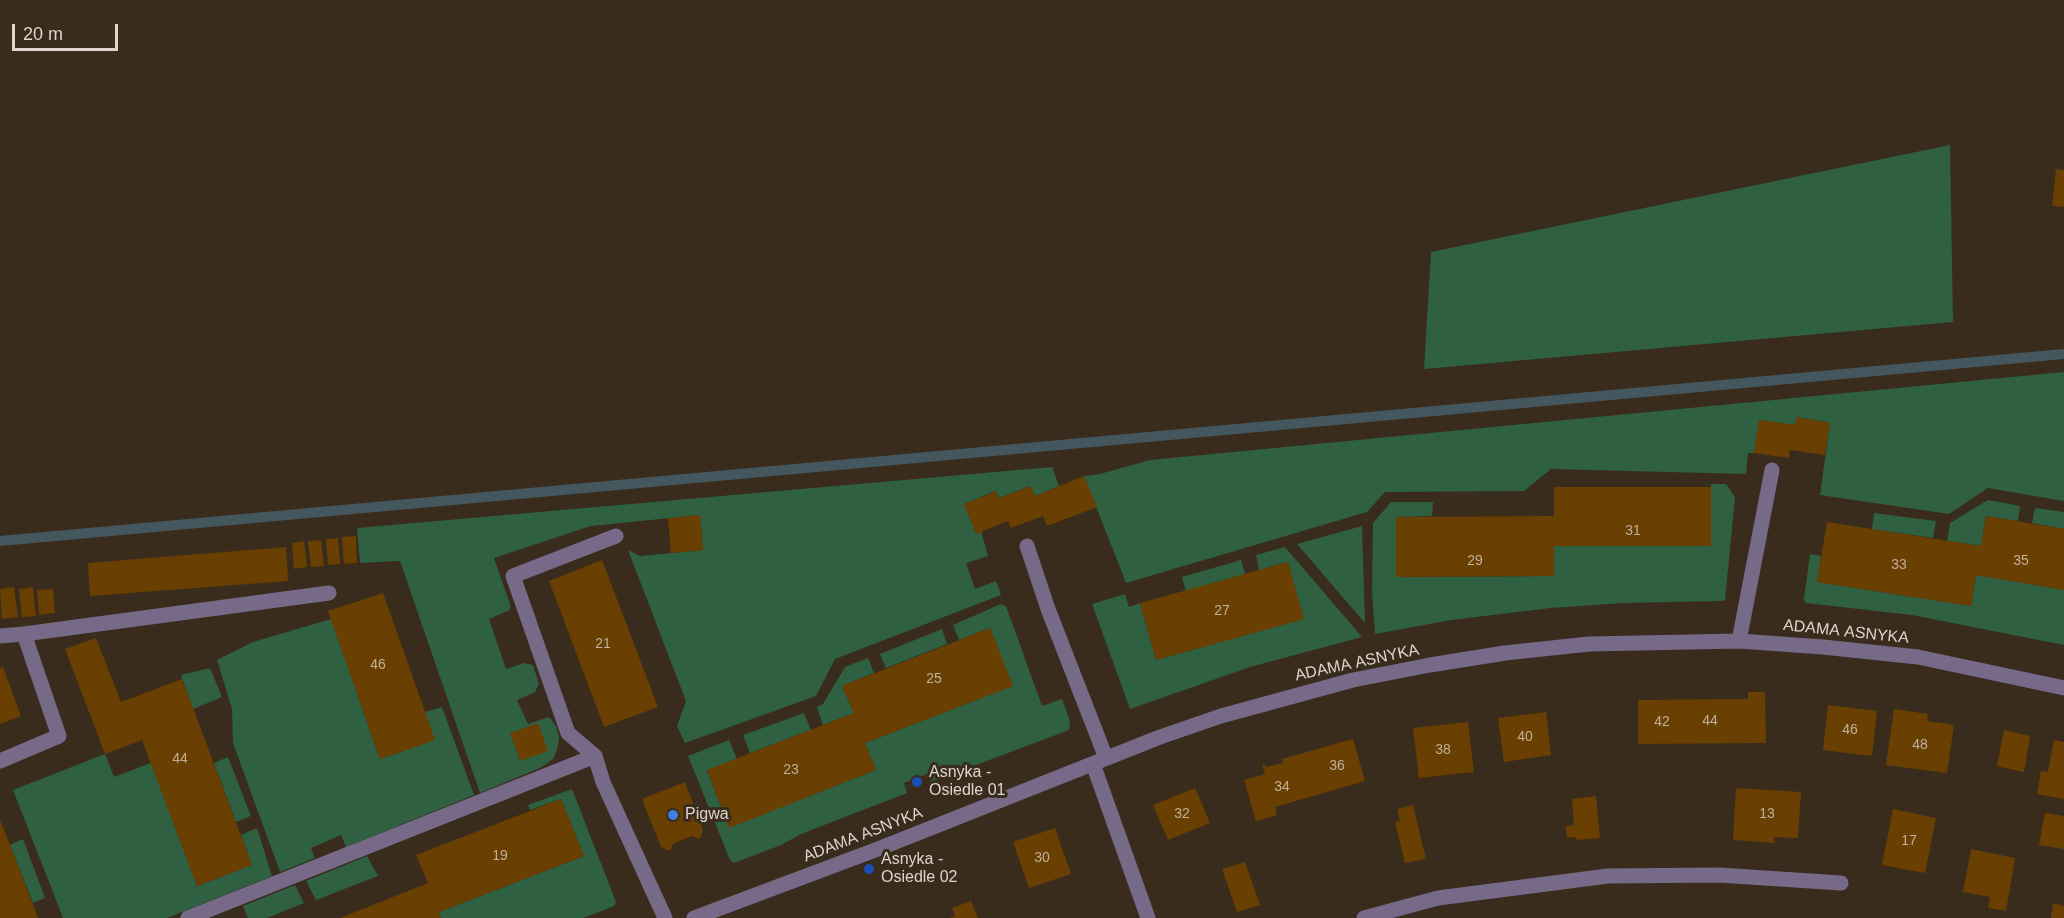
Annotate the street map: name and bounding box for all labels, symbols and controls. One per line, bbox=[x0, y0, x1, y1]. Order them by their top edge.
scale bar bbox=[15, 12, 122, 50]
text: 20 m bbox=[23, 24, 63, 44]
house number: 31 bbox=[1625, 523, 1641, 539]
house number: 29 bbox=[1467, 553, 1483, 569]
house number: 35 bbox=[2013, 553, 2029, 569]
house number: 33 bbox=[1891, 557, 1907, 573]
house number: 27 bbox=[1214, 603, 1230, 619]
street label: ADAMA ASNYKA bbox=[1782, 616, 1910, 648]
house number: 21 bbox=[595, 636, 611, 652]
street label: ADAMA ASNYKA bbox=[1293, 640, 1421, 686]
house number: 46 bbox=[370, 657, 386, 673]
house number: 25 bbox=[926, 671, 942, 687]
house number: 44 bbox=[1702, 713, 1718, 729]
house number: 42 bbox=[1654, 714, 1670, 730]
house number: 46 bbox=[1842, 722, 1858, 738]
house number: 40 bbox=[1517, 729, 1533, 745]
house number: 48 bbox=[1912, 737, 1928, 753]
house number: 38 bbox=[1435, 742, 1451, 758]
house number: 44 bbox=[172, 751, 188, 767]
house number: 36 bbox=[1329, 758, 1345, 774]
house number: 23 bbox=[783, 762, 799, 778]
place label: Asnyka - Osiedle 01 bbox=[929, 763, 1005, 801]
marker: Asnyka - Osiedle 01 bbox=[910, 775, 924, 789]
house number: 34 bbox=[1274, 779, 1290, 795]
street label: ADAMA ASNYKA bbox=[801, 803, 925, 867]
place label: Pigwa bbox=[685, 805, 729, 825]
house number: 32 bbox=[1174, 806, 1190, 822]
house number: 13 bbox=[1759, 806, 1775, 822]
marker: Pigwa bbox=[666, 808, 680, 822]
house number: 17 bbox=[1901, 833, 1917, 849]
house number: 19 bbox=[492, 848, 508, 864]
place label: Asnyka - Osiedle 02 bbox=[881, 850, 957, 888]
house number: 30 bbox=[1034, 850, 1050, 866]
marker: Asnyka - Osiedle 02 bbox=[862, 862, 876, 876]

